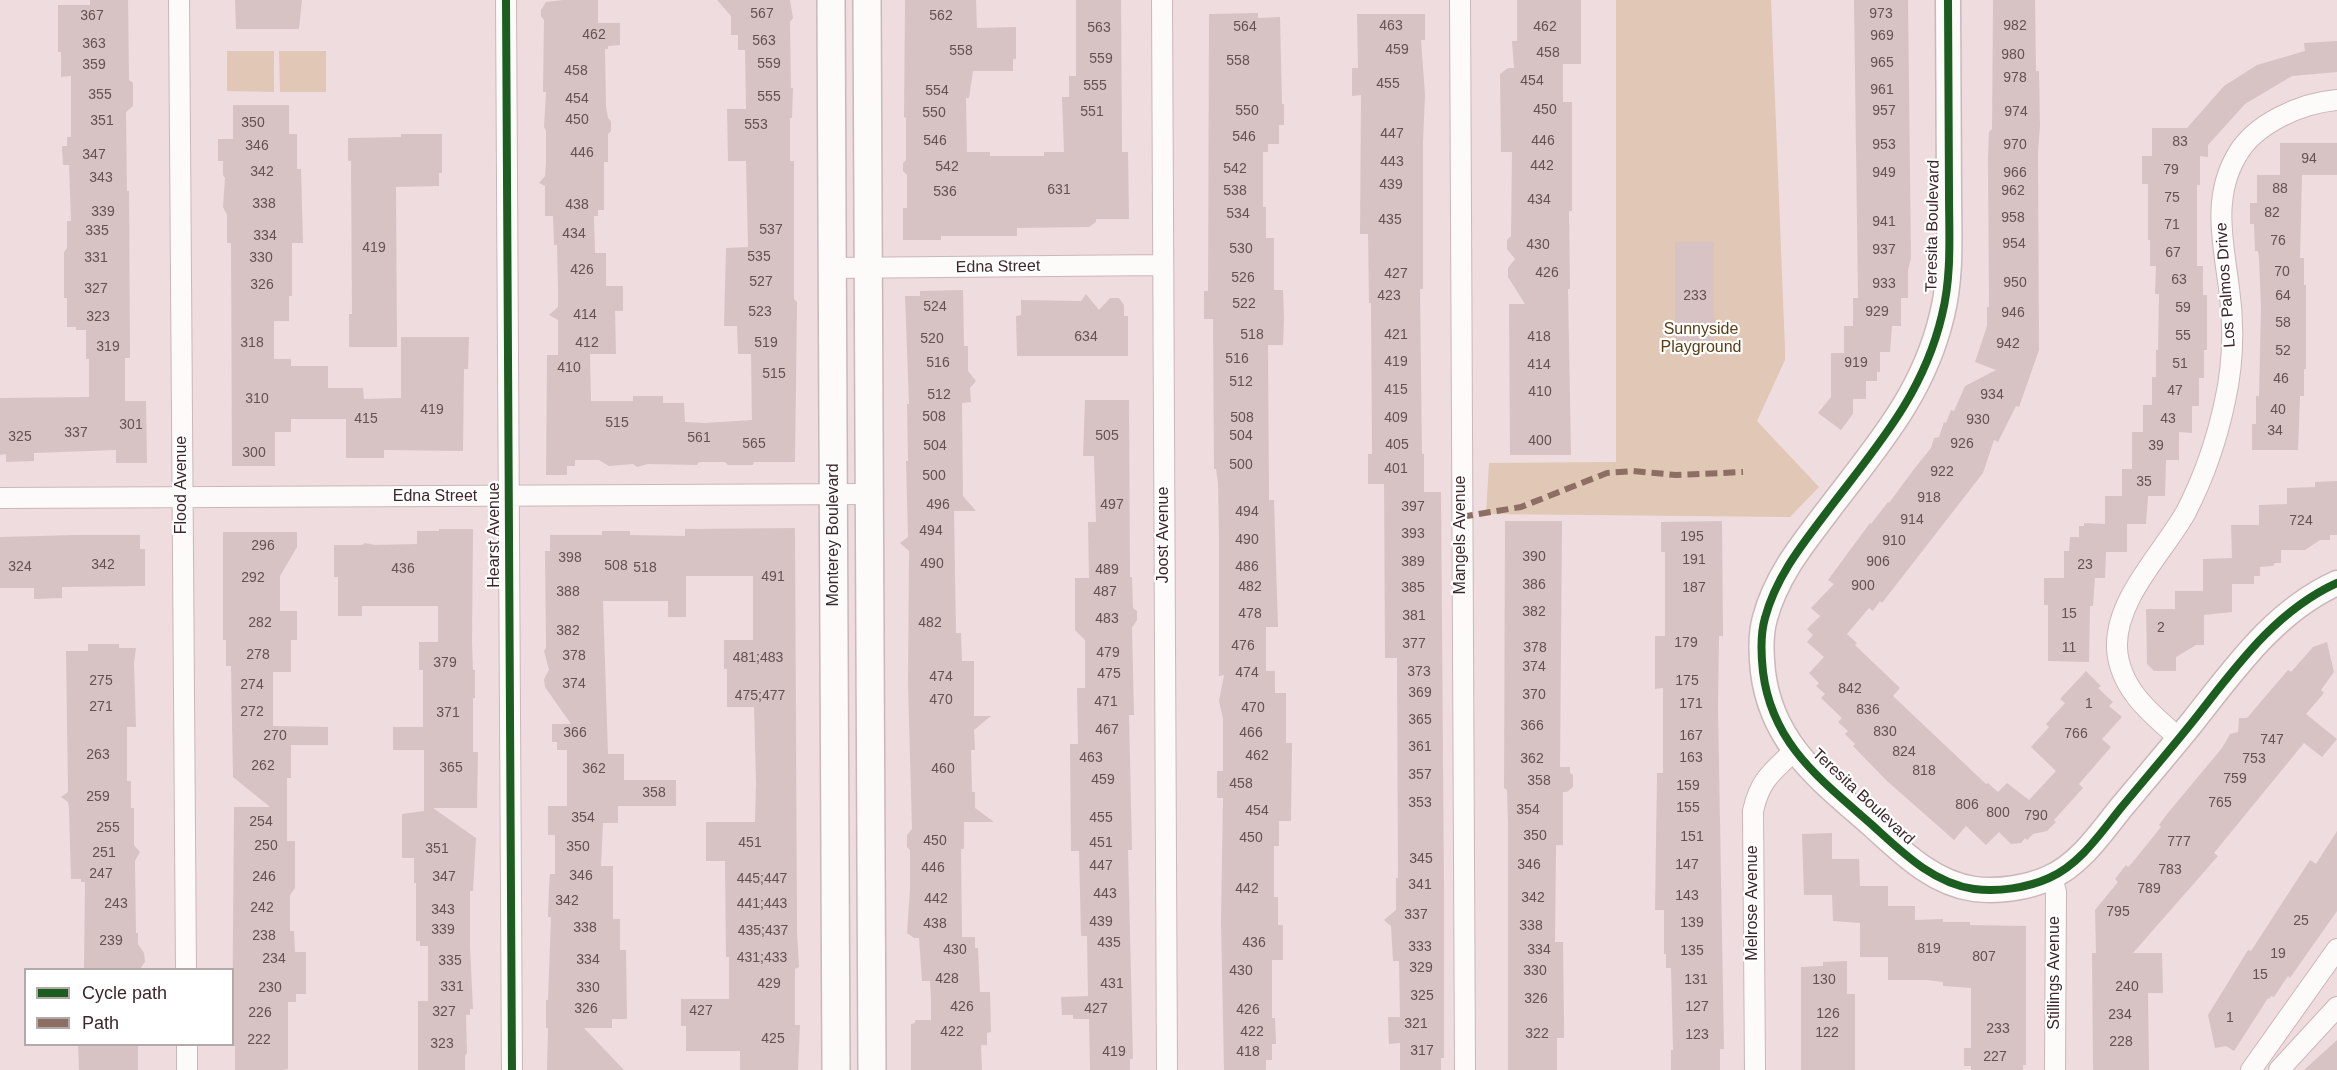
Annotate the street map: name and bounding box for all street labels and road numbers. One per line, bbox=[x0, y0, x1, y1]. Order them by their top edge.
street label: Teresita Boulevard bbox=[1922, 160, 1944, 292]
street label: Los Palmos Drive bbox=[2212, 222, 2240, 348]
street label: Edna Street bbox=[956, 257, 1040, 277]
street label: Flood Avenue bbox=[172, 436, 192, 534]
street label: Monterey Boulevard bbox=[824, 463, 844, 607]
street label: Mangels Avenue bbox=[1451, 476, 1471, 594]
street label: Hearst Avenue bbox=[485, 482, 505, 588]
street label: Edna Street bbox=[393, 487, 477, 507]
street label: Joost Avenue bbox=[1154, 487, 1174, 583]
street label: Teresita Boulevard bbox=[1808, 745, 1918, 849]
street label: Melrose Avenue bbox=[1743, 845, 1763, 961]
street label: Stillings Avenue bbox=[2045, 916, 2065, 1030]

